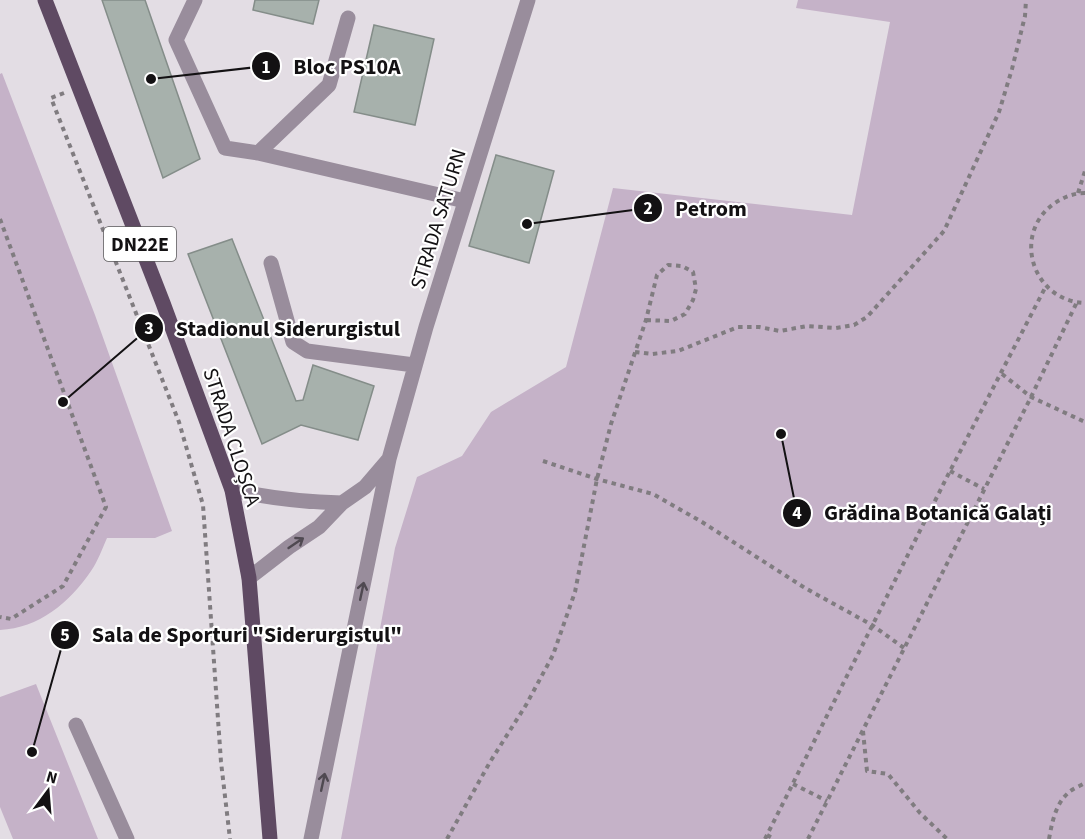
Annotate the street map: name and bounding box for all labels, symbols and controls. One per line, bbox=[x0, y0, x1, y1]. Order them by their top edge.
callout: Bloc PS10A bbox=[251, 46, 413, 86]
text: Bloc PS10A bbox=[293, 51, 401, 83]
text: 1 bbox=[261, 55, 271, 80]
street label: STRADA SATURN bbox=[402, 145, 474, 293]
callout: Petrom bbox=[633, 188, 759, 228]
text: Petrom bbox=[675, 193, 747, 225]
text: 2 bbox=[643, 196, 653, 221]
road number: DN22E bbox=[104, 227, 176, 261]
callout: Stadionul Siderurgistul bbox=[134, 308, 412, 348]
text: Stadionul Siderurgistul bbox=[176, 313, 401, 345]
text: 3 bbox=[144, 316, 154, 341]
street label: STRADA CLOȘCA bbox=[196, 364, 269, 511]
callout: Grădina Botanică Galați bbox=[782, 493, 1064, 533]
text: Grădina Botanică Galați bbox=[824, 497, 1052, 529]
text: 4 bbox=[792, 501, 802, 526]
one-way arrow bbox=[287, 537, 304, 549]
one-way arrow bbox=[357, 581, 368, 601]
callout: Sala de Sporturi "Siderurgistul" bbox=[50, 615, 414, 655]
text: Sala de Sporturi "Siderurgistul" bbox=[92, 619, 402, 651]
text: 5 bbox=[60, 623, 70, 648]
north arrow bbox=[18, 761, 78, 821]
text: N bbox=[44, 766, 60, 790]
one-way arrow bbox=[318, 772, 329, 792]

